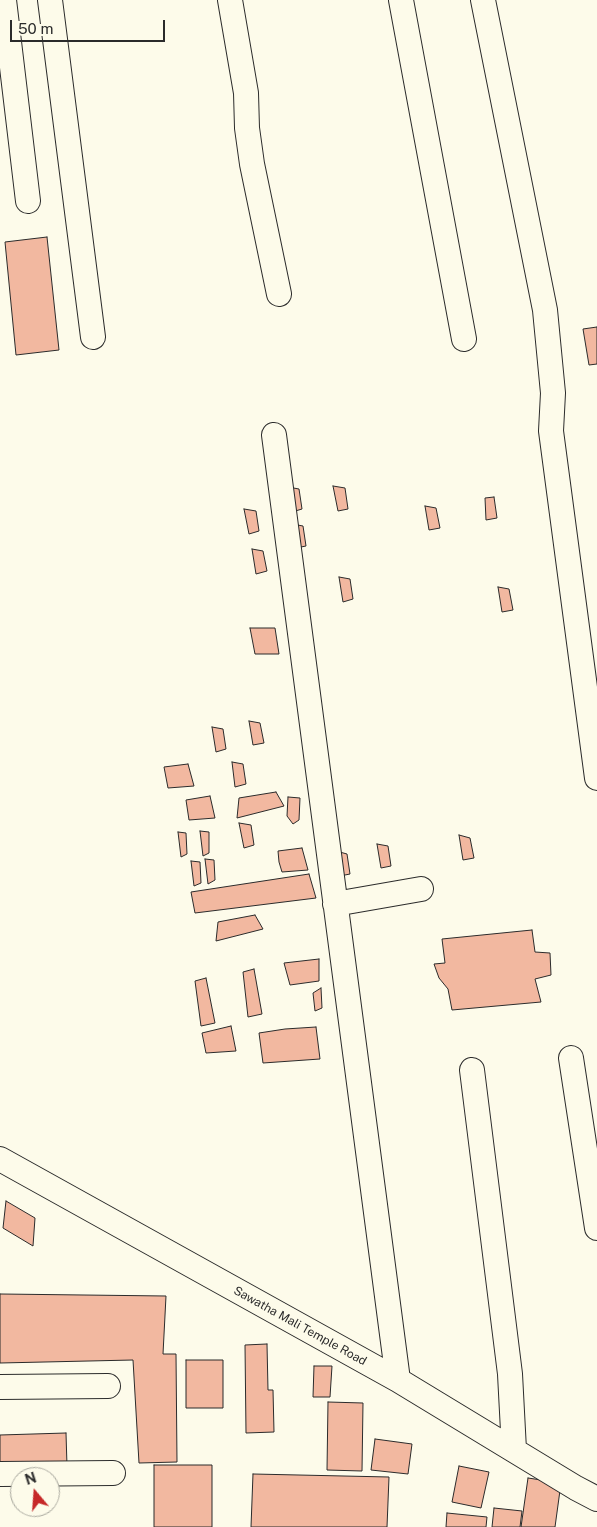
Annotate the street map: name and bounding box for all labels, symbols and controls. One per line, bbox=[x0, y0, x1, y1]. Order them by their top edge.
scale bar bbox=[12, 10, 168, 42]
text: 50 m bbox=[18, 20, 53, 37]
street label: Sawatha Mali Temple Road bbox=[231, 1283, 369, 1369]
north arrow bbox=[10, 1467, 60, 1517]
text: N bbox=[23, 1469, 38, 1488]

